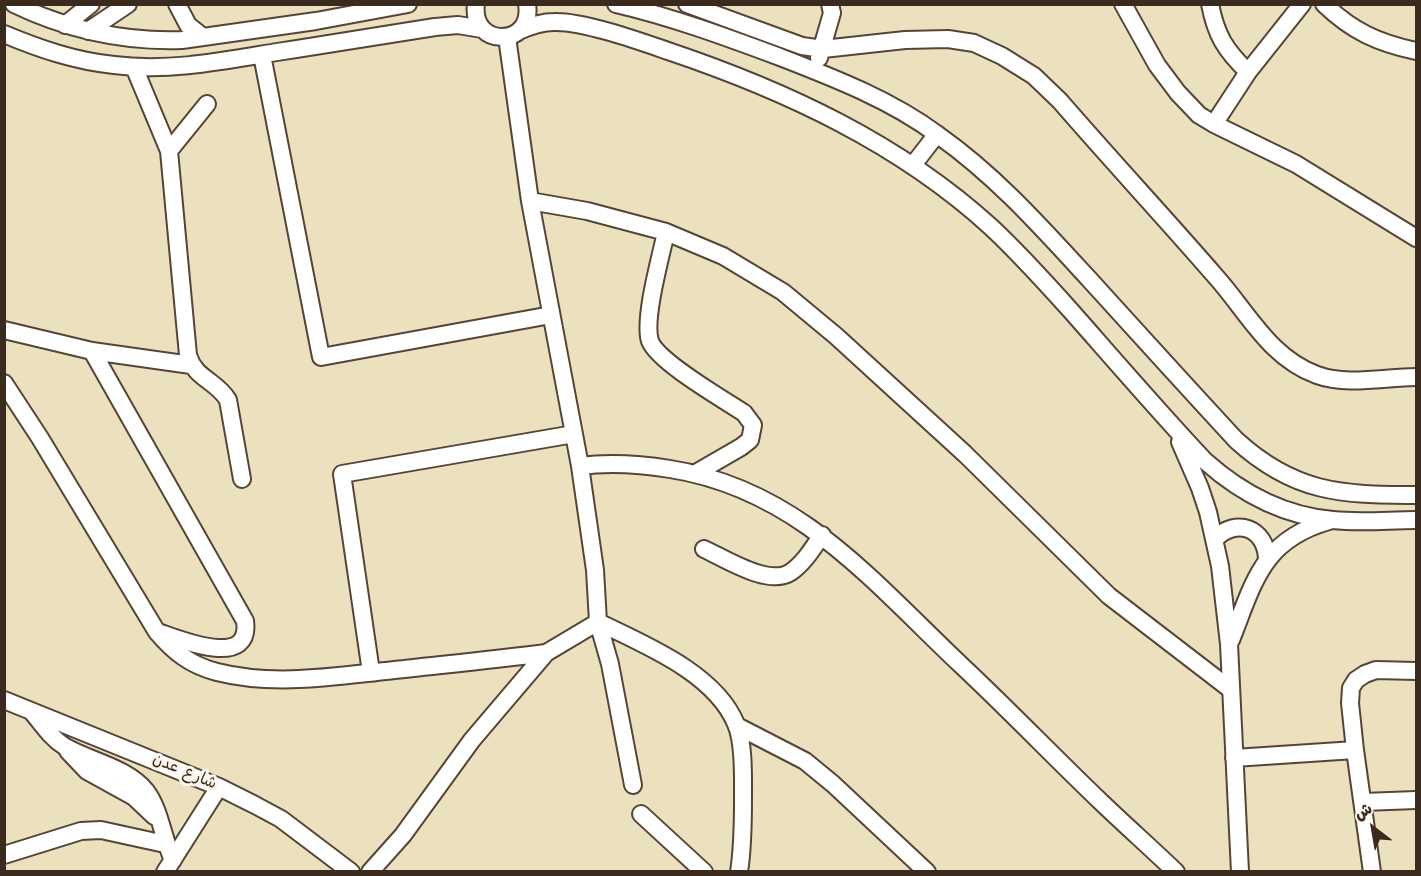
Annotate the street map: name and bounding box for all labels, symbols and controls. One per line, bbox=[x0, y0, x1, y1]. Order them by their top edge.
street label: شارع عدن bbox=[149, 751, 219, 795]
text: ش bbox=[1349, 797, 1377, 827]
north arrow bbox=[1343, 798, 1403, 858]

